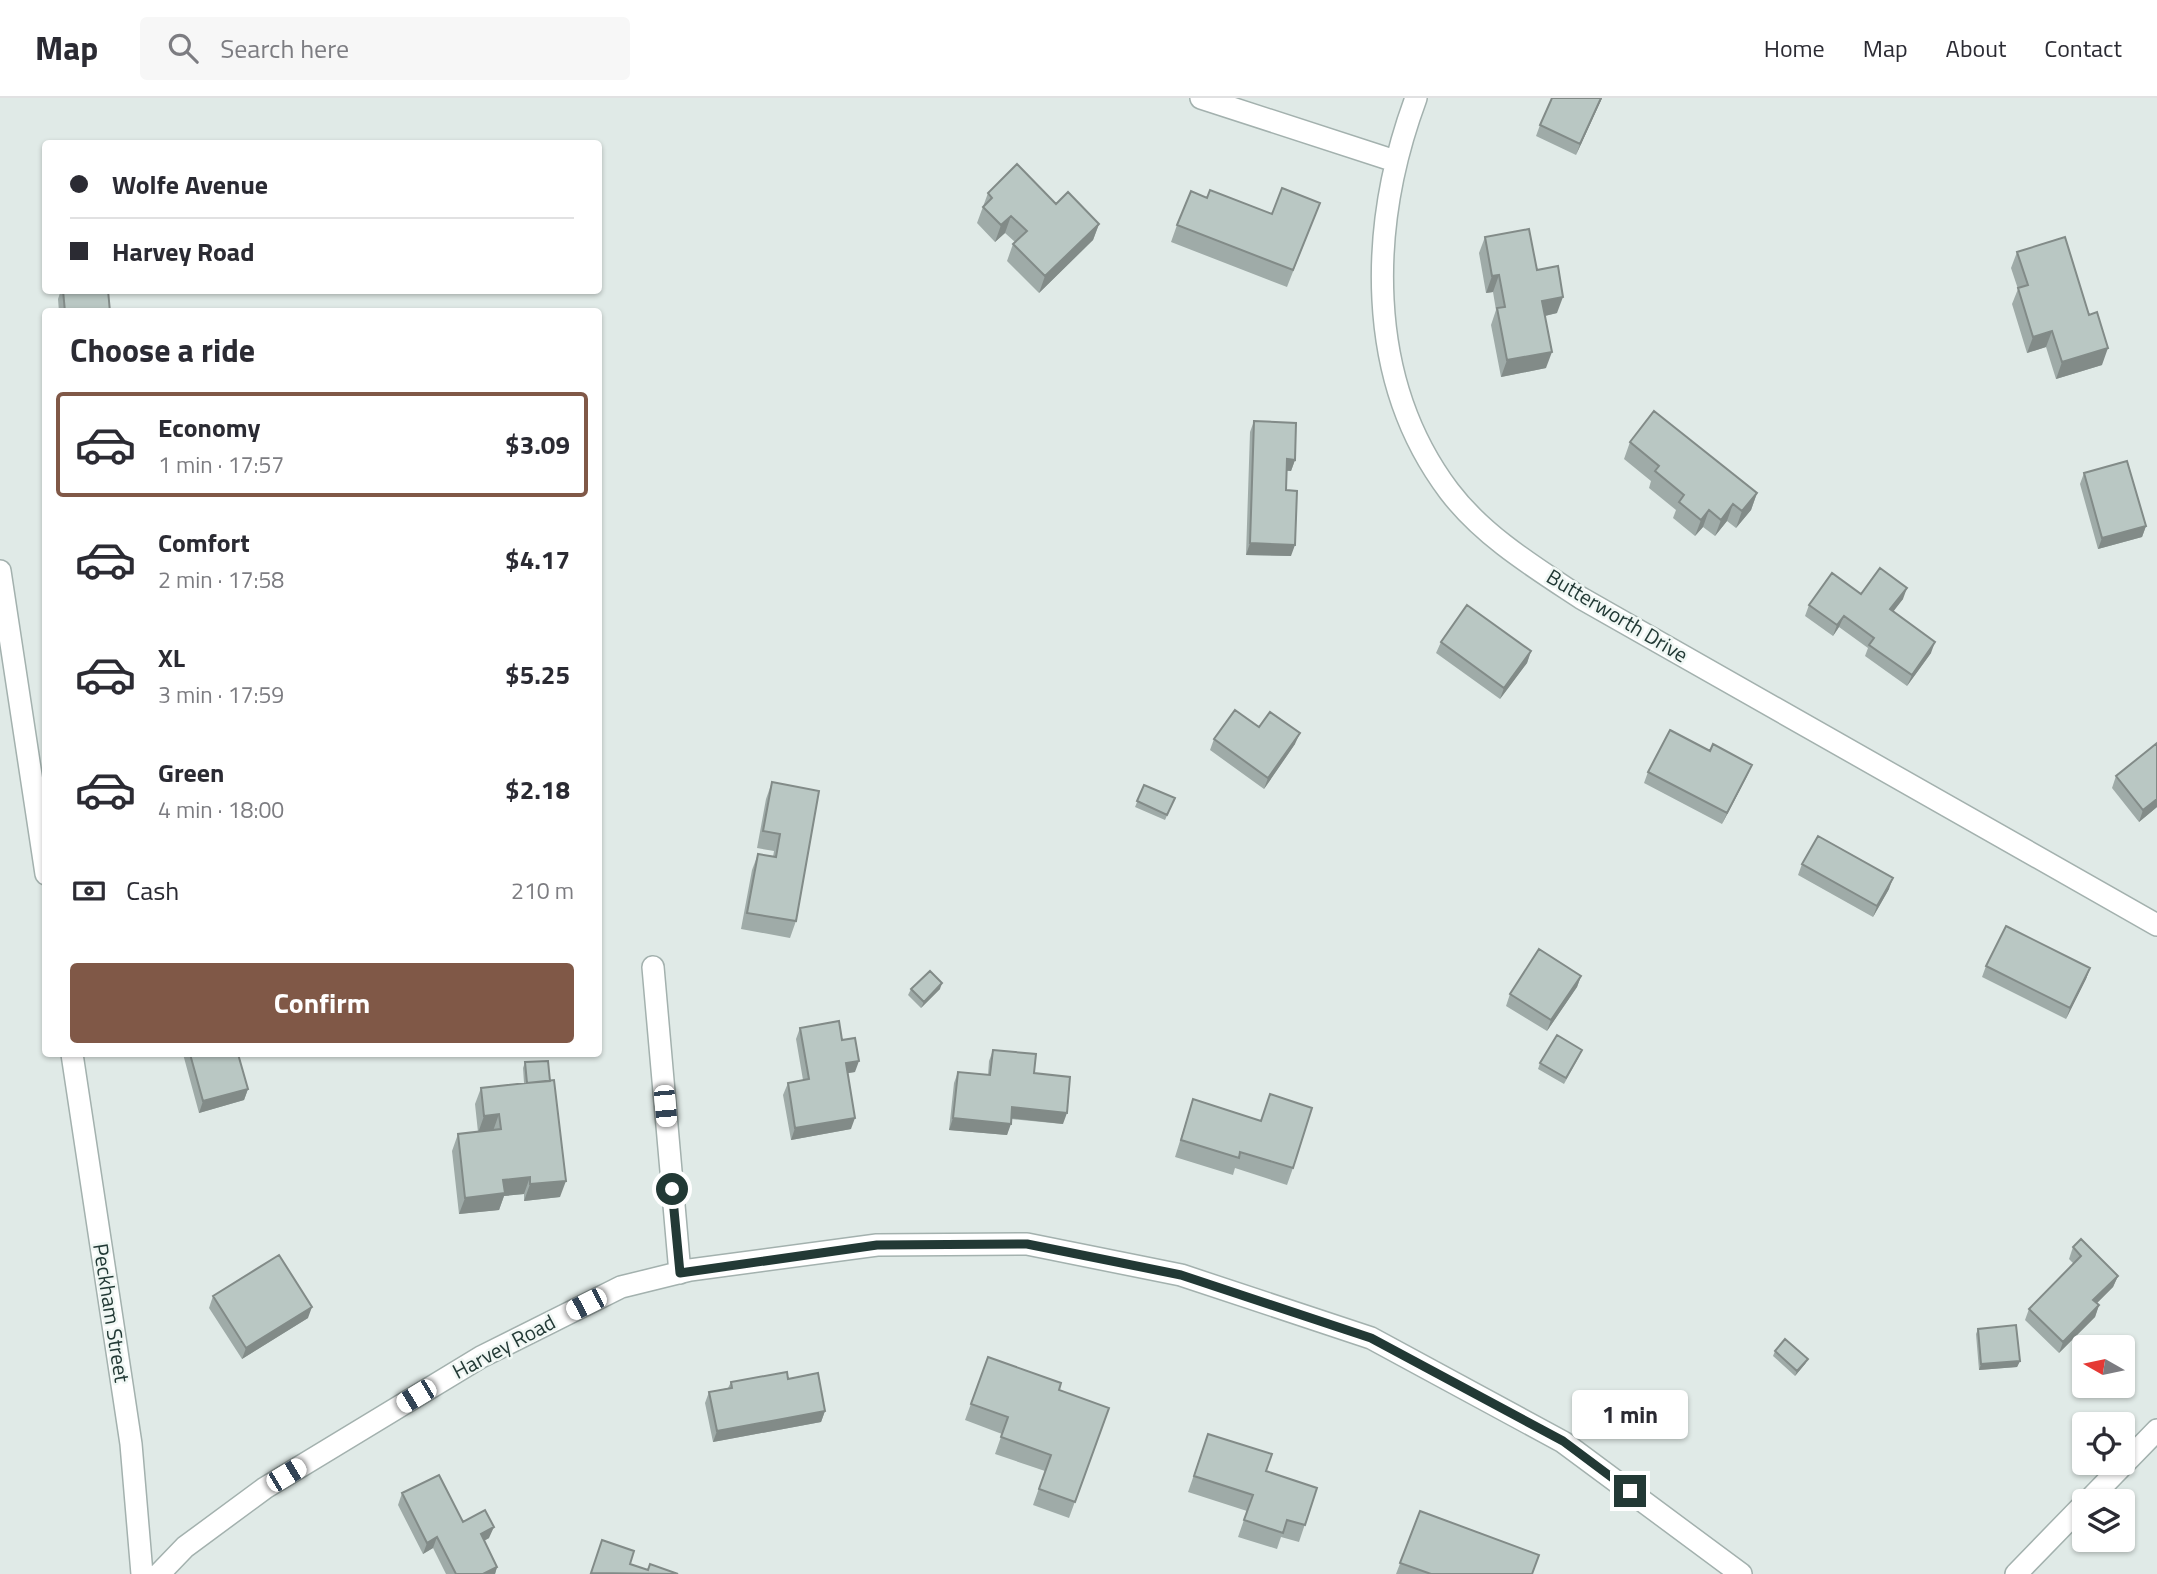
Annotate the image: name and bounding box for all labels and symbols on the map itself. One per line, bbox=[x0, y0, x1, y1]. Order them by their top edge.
street label: Butterworth Drive bbox=[1541, 560, 1694, 670]
car bbox=[653, 1084, 678, 1128]
route start bbox=[656, 1173, 688, 1205]
street label: Peckham Street bbox=[85, 1241, 139, 1385]
car bbox=[563, 1285, 610, 1323]
street label: Harvey Road bbox=[446, 1306, 561, 1387]
north arrow bbox=[2072, 1335, 2135, 1398]
car bbox=[393, 1376, 440, 1416]
callout: 1 min bbox=[1572, 1390, 1688, 1438]
car bbox=[263, 1455, 310, 1495]
route end bbox=[1614, 1475, 1646, 1507]

